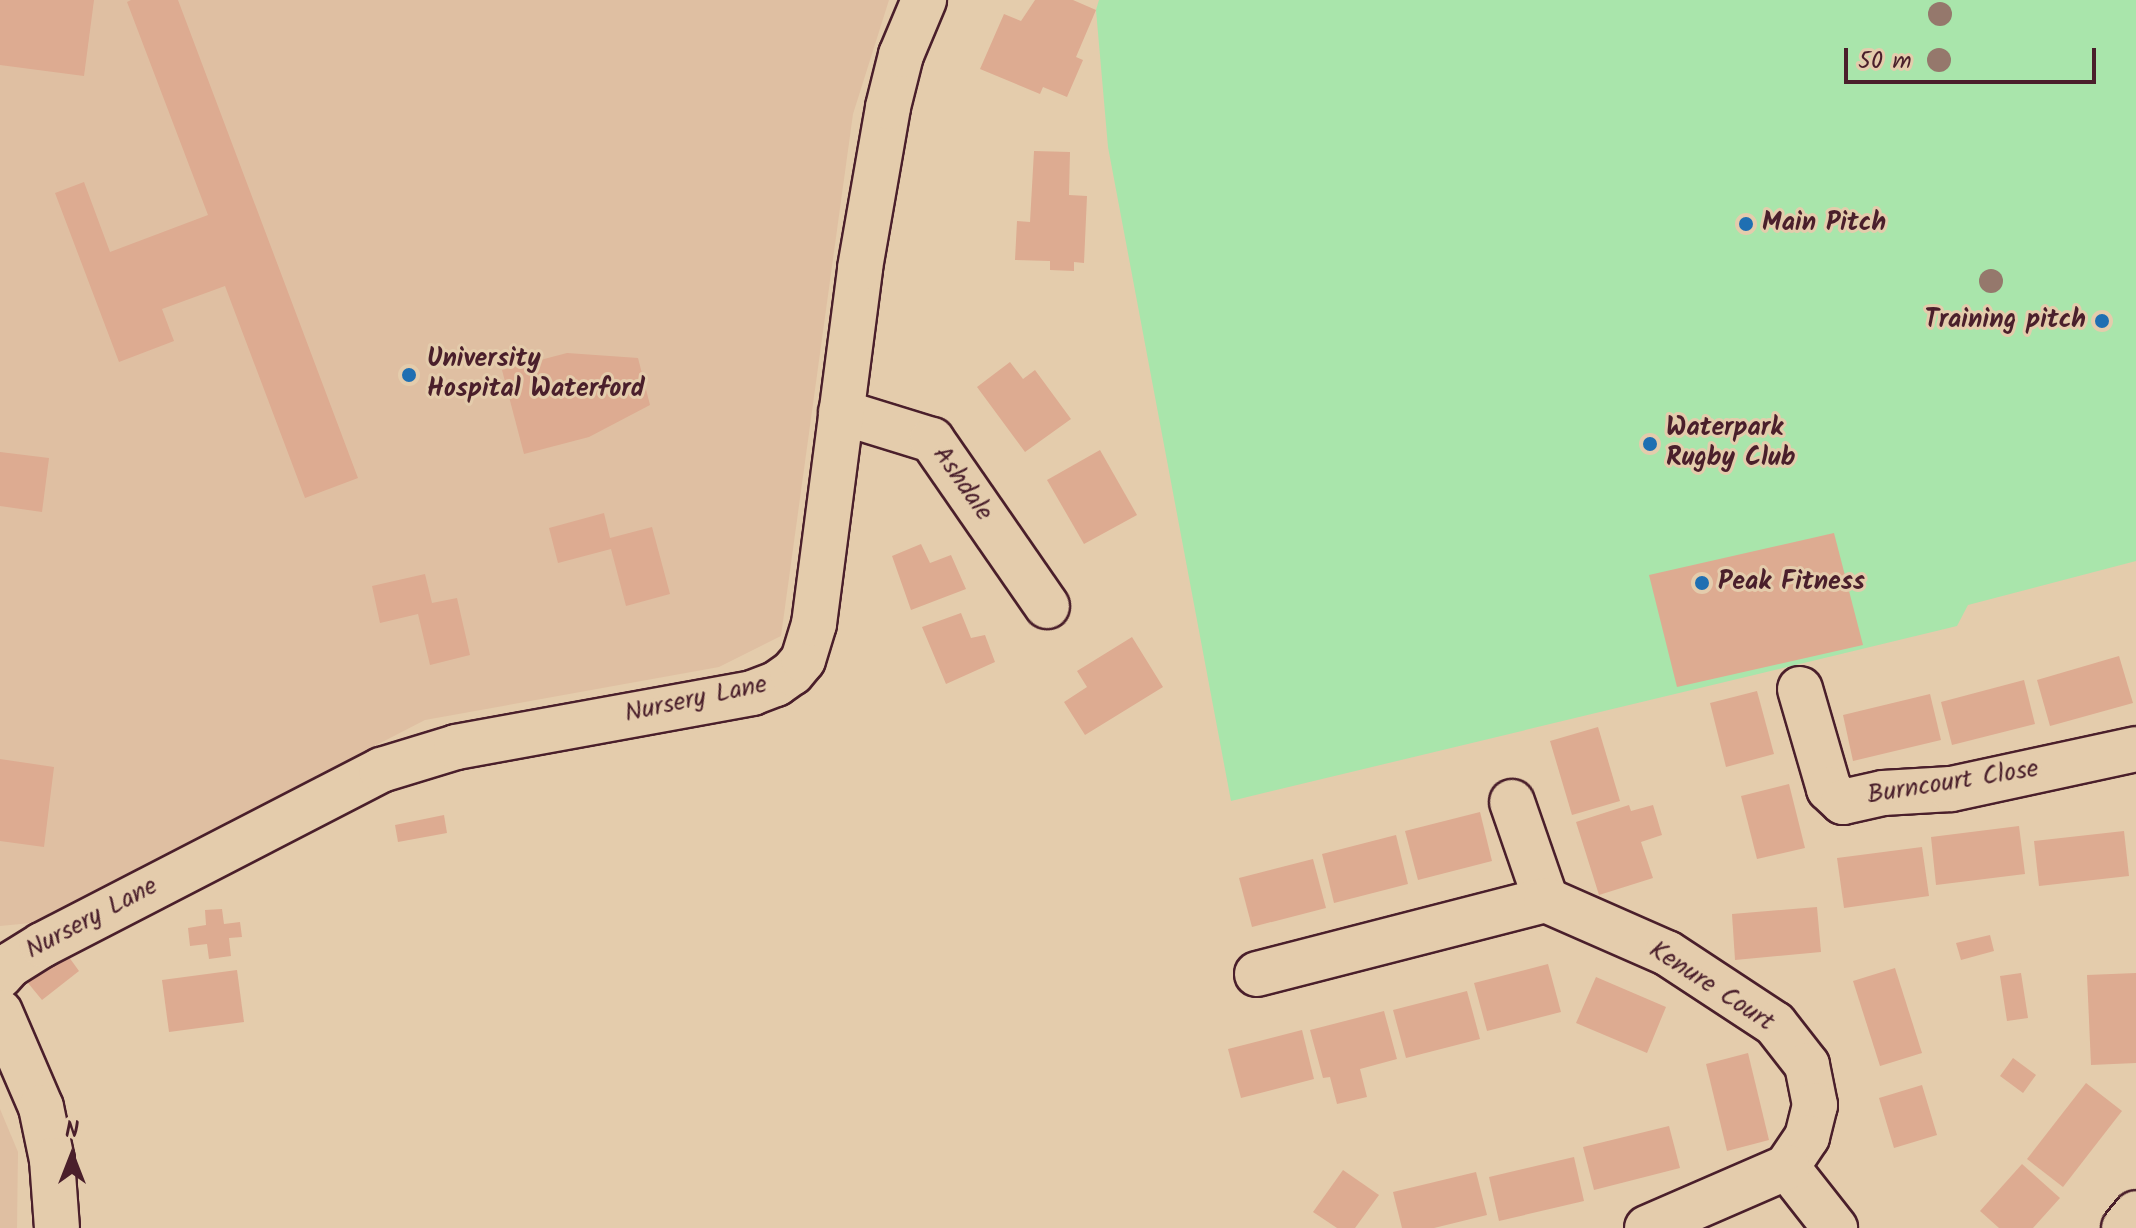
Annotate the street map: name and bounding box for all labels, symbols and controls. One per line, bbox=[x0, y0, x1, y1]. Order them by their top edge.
scale bar bbox=[1848, 32, 2100, 82]
text: 50 m bbox=[1858, 42, 1912, 81]
place label: Main Pitch bbox=[1762, 208, 1886, 240]
marker: Main Pitch bbox=[1737, 215, 1755, 233]
place label: Training pitch bbox=[1925, 305, 2086, 337]
marker: Training pitch bbox=[2093, 312, 2111, 330]
place label: University Hospital Waterford bbox=[427, 344, 645, 406]
marker: University Hospital Waterford bbox=[398, 364, 420, 386]
place label: Waterpark Rugby Club bbox=[1666, 413, 1795, 474]
marker: Waterpark Rugby Club bbox=[1641, 435, 1659, 453]
street label: Ashdale bbox=[925, 441, 999, 527]
place label: Peak Fitness bbox=[1718, 567, 1865, 599]
marker: Peak Fitness bbox=[1693, 574, 1711, 592]
street label: Nursery Lane bbox=[622, 670, 770, 730]
street label: Burncourt Close bbox=[1865, 754, 2041, 812]
street label: Nursery Lane bbox=[21, 871, 163, 967]
street label: Kenure Court bbox=[1643, 935, 1779, 1039]
text: N bbox=[65, 1114, 79, 1149]
north arrow bbox=[32, 1116, 112, 1196]

